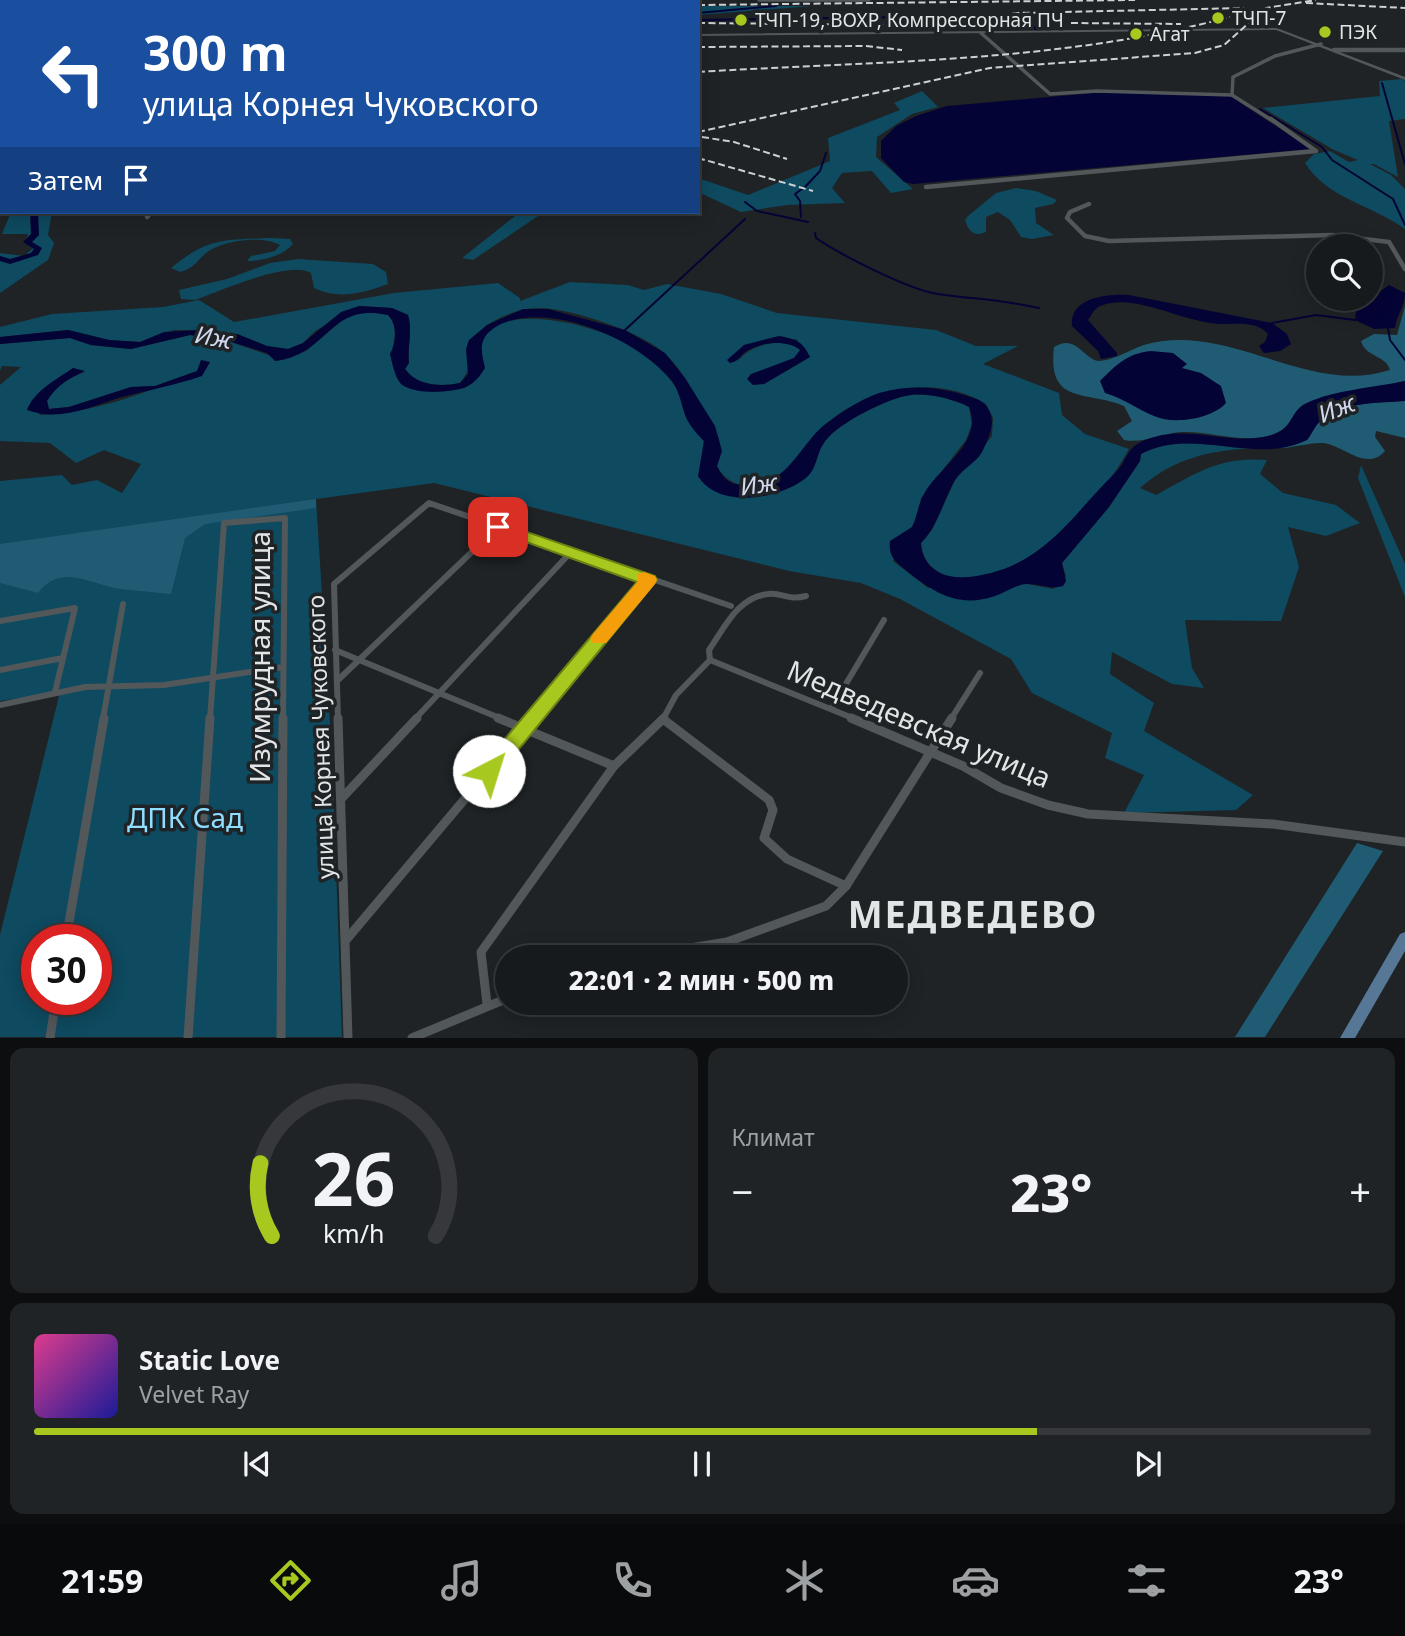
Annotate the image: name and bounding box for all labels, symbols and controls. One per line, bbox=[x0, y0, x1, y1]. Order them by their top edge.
place label: ТЧП-7 bbox=[1232, 5, 1286, 31]
place label: ТЧП-19, ВОХР, Компрессорная ПЧ bbox=[755, 7, 1064, 33]
marker: ТЧП-7 bbox=[1210, 10, 1226, 26]
marker: ТЧП-19, ВОХР, Компрессорная ПЧ bbox=[733, 12, 749, 28]
text: 300 m bbox=[143, 19, 288, 85]
place label: ПЭК bbox=[1339, 19, 1377, 45]
place label: Агат bbox=[1150, 21, 1190, 47]
marker: ПЭК bbox=[1317, 24, 1333, 40]
marker: Агат bbox=[1128, 26, 1144, 42]
icon: left bbox=[28, 28, 119, 119]
text: улица Корнея Чуковского bbox=[143, 82, 539, 125]
icon: arrive bbox=[117, 161, 155, 199]
text: Затем bbox=[28, 162, 103, 198]
map controls bbox=[1306, 234, 1383, 311]
button: search bbox=[1306, 234, 1383, 311]
water label: Иж bbox=[193, 317, 237, 356]
water label: Иж bbox=[1313, 385, 1361, 430]
water label: Иж bbox=[738, 464, 781, 502]
pin bbox=[468, 497, 528, 557]
icon: arrive bbox=[479, 508, 517, 546]
street label: Изумрудная улица bbox=[240, 531, 278, 783]
street label: улица Корнея Чуковского bbox=[299, 594, 341, 880]
street label: Медведевская улица bbox=[782, 650, 1057, 796]
position arrow bbox=[452, 734, 526, 808]
park label: ДПК Сад bbox=[127, 798, 243, 836]
district label: МЕДВЕДЕВО bbox=[848, 888, 1098, 939]
speed limit sign: 30 bbox=[21, 924, 112, 1015]
text: 22:01 · 2 мин · 500 m bbox=[569, 962, 834, 998]
text: Климат bbox=[732, 1121, 815, 1153]
text: 26 bbox=[312, 1129, 395, 1228]
text: 23° bbox=[1010, 1156, 1092, 1227]
text: − bbox=[732, 1165, 753, 1217]
text: + bbox=[1349, 1165, 1371, 1217]
text: km/h bbox=[323, 1216, 385, 1250]
text: Static Love bbox=[139, 1342, 280, 1378]
text: Velvet Ray bbox=[139, 1378, 249, 1410]
icon: previous bbox=[238, 1445, 276, 1483]
icon: pause bbox=[683, 1445, 721, 1483]
icon: next bbox=[1129, 1445, 1167, 1483]
icon: directions bbox=[266, 1556, 315, 1605]
icon: music bbox=[437, 1556, 486, 1605]
icon: phone bbox=[608, 1556, 657, 1605]
icon: climate bbox=[780, 1556, 829, 1605]
icon: car bbox=[951, 1556, 1000, 1605]
icon: filters bbox=[1122, 1556, 1171, 1605]
text: 21:59 bbox=[61, 1559, 143, 1602]
text: 23° bbox=[1294, 1559, 1344, 1602]

